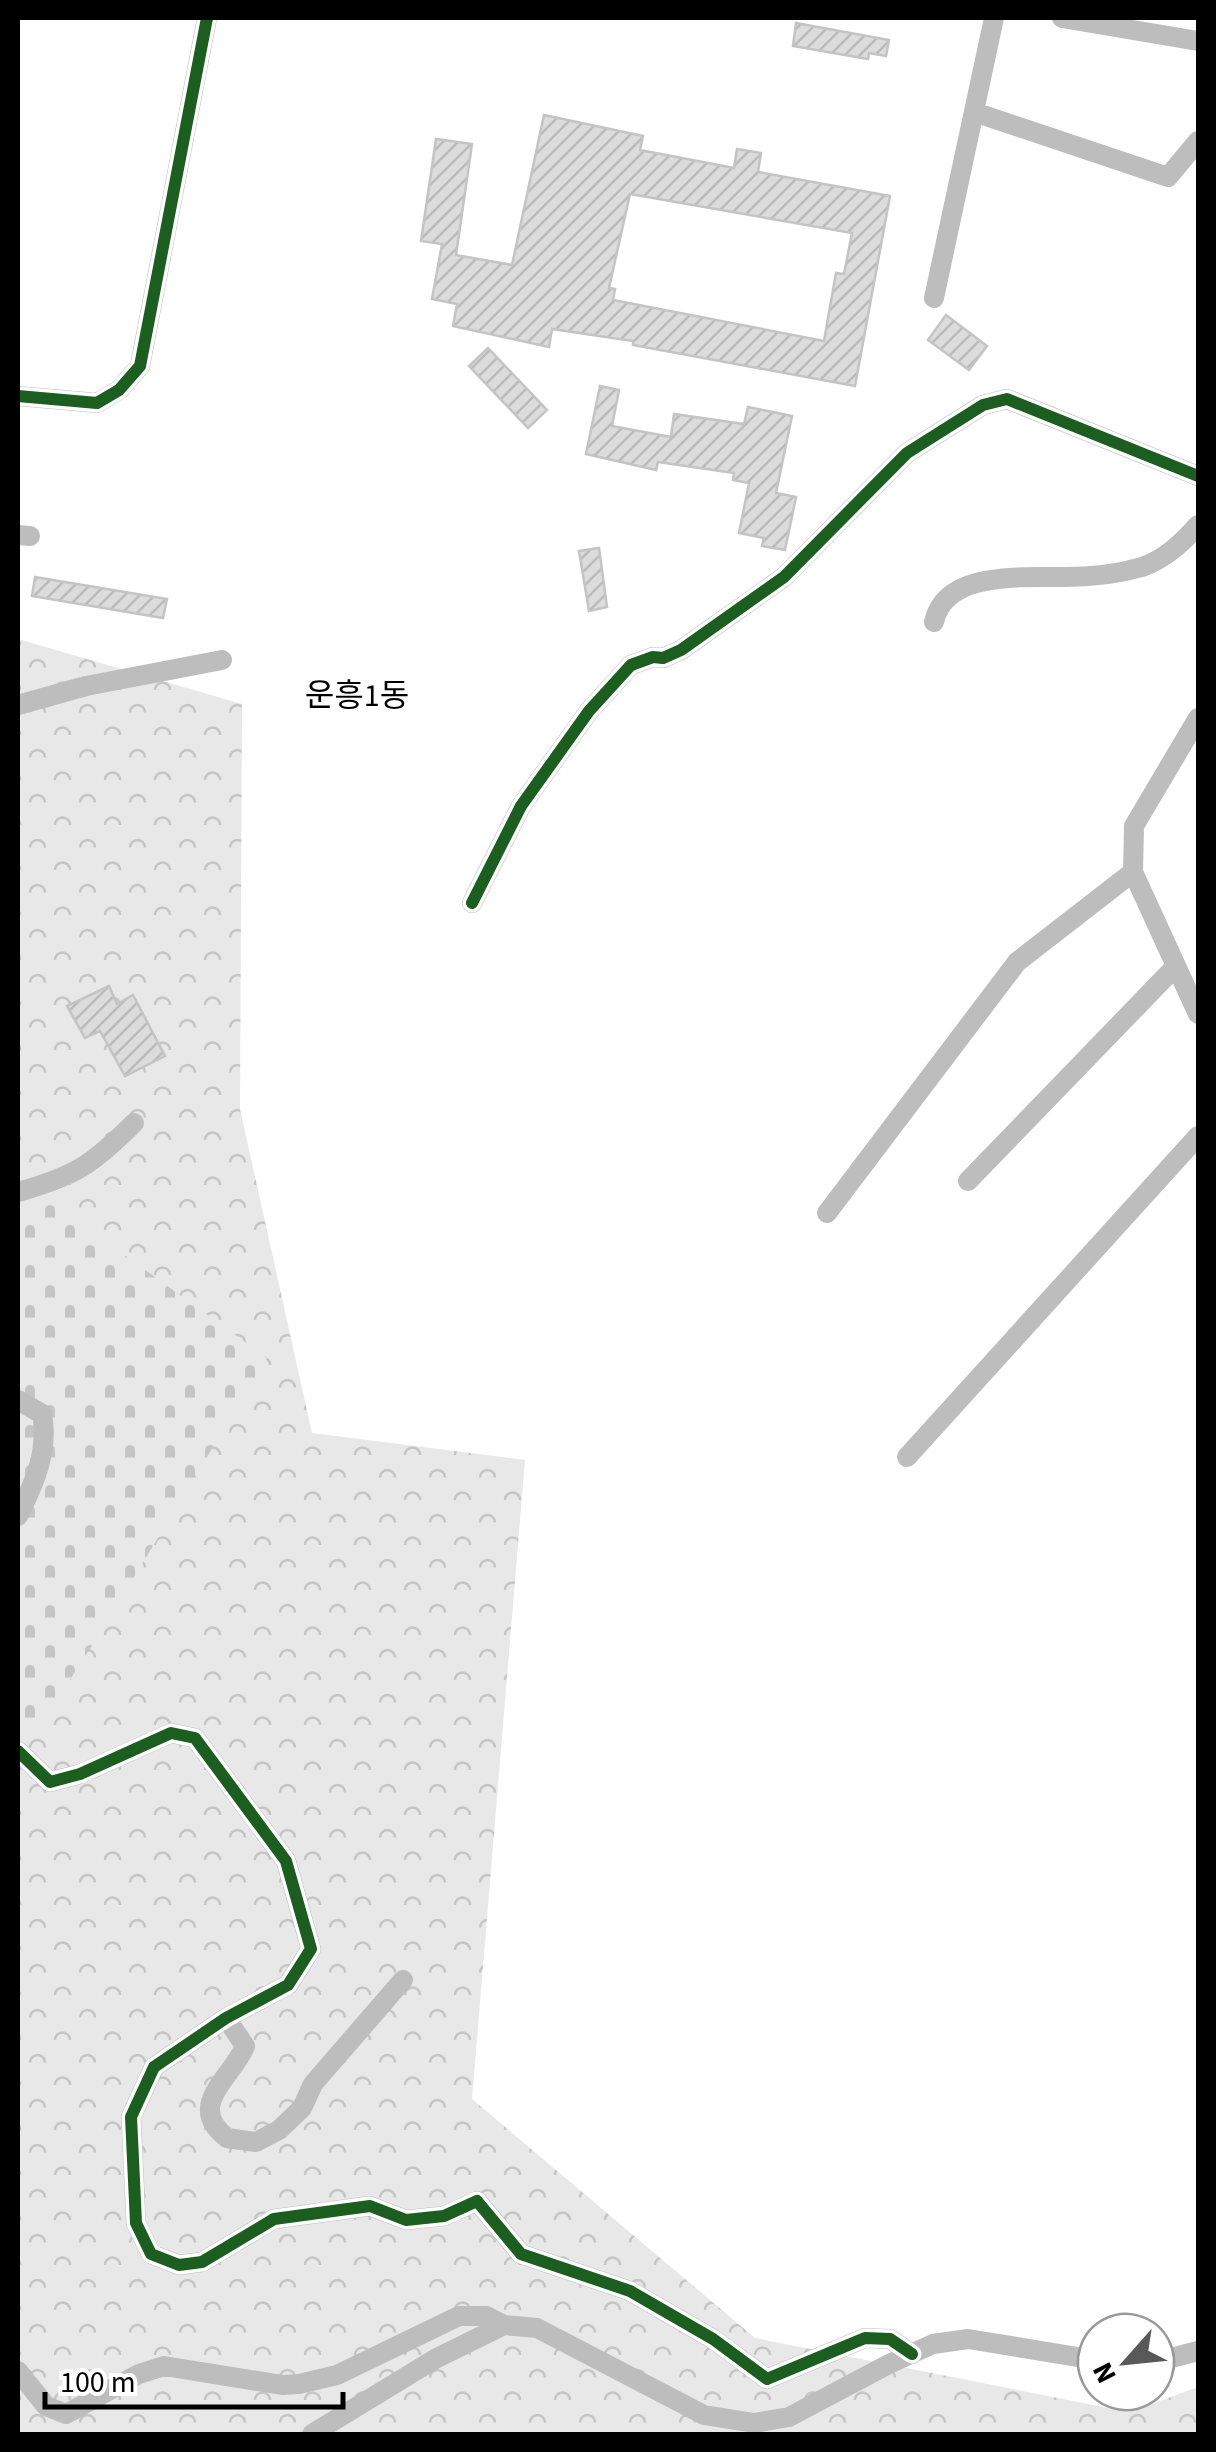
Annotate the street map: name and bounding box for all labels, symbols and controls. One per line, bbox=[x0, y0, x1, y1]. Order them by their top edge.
district label: 운흥1동 bbox=[305, 673, 409, 719]
north arrow bbox=[1076, 2312, 1176, 2412]
scale bar bbox=[45, 2347, 342, 2409]
text: N bbox=[1083, 2356, 1127, 2390]
text: 100 m bbox=[60, 2361, 136, 2404]

